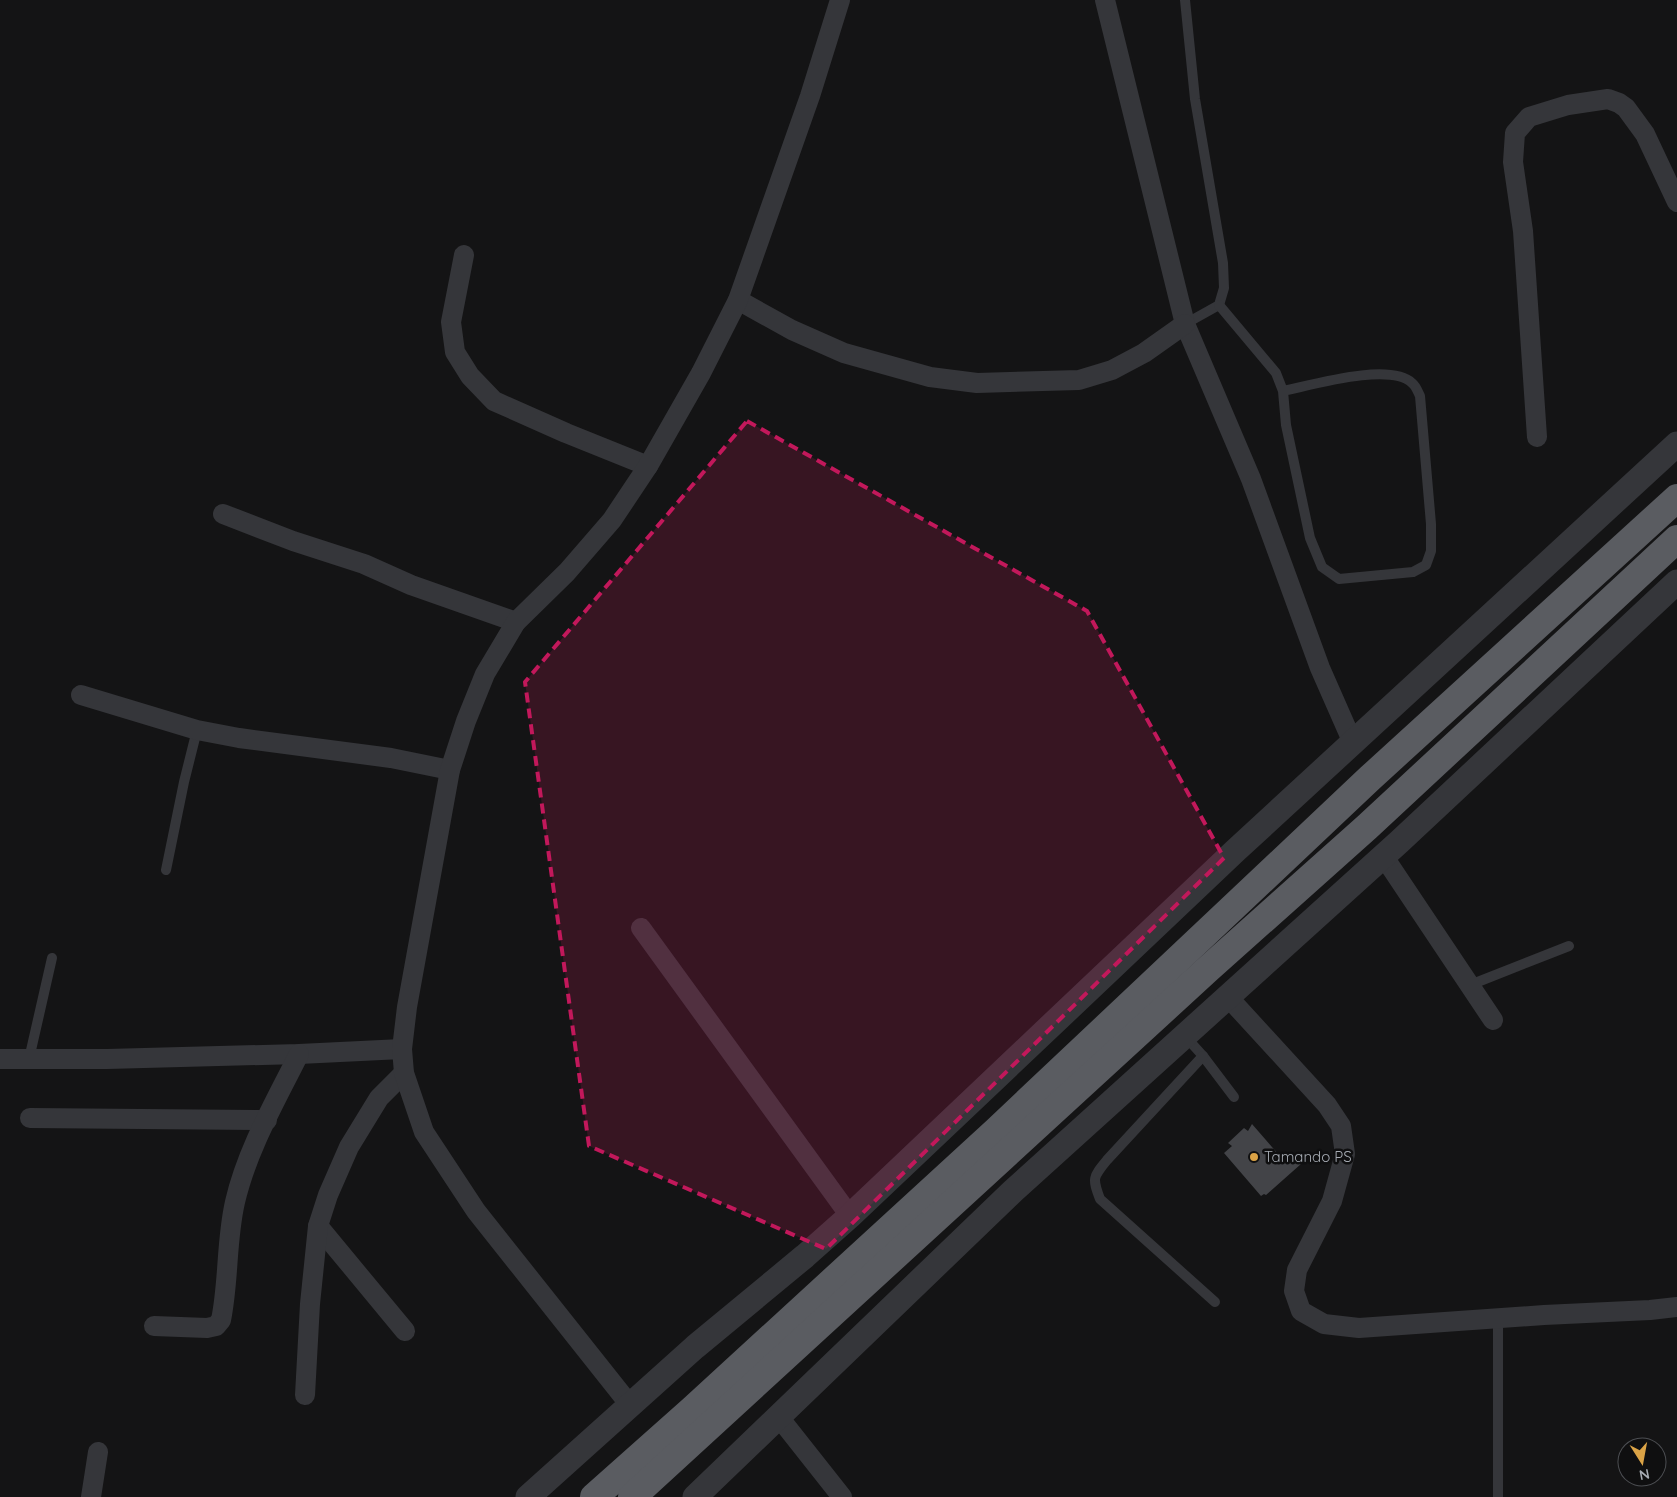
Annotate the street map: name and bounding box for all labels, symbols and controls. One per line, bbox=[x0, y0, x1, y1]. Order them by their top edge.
place label: Tamando PS bbox=[1264, 1147, 1352, 1166]
marker: Tamando PS bbox=[1248, 1151, 1260, 1163]
north arrow bbox=[1617, 1437, 1667, 1487]
text: N bbox=[1638, 1465, 1651, 1485]

